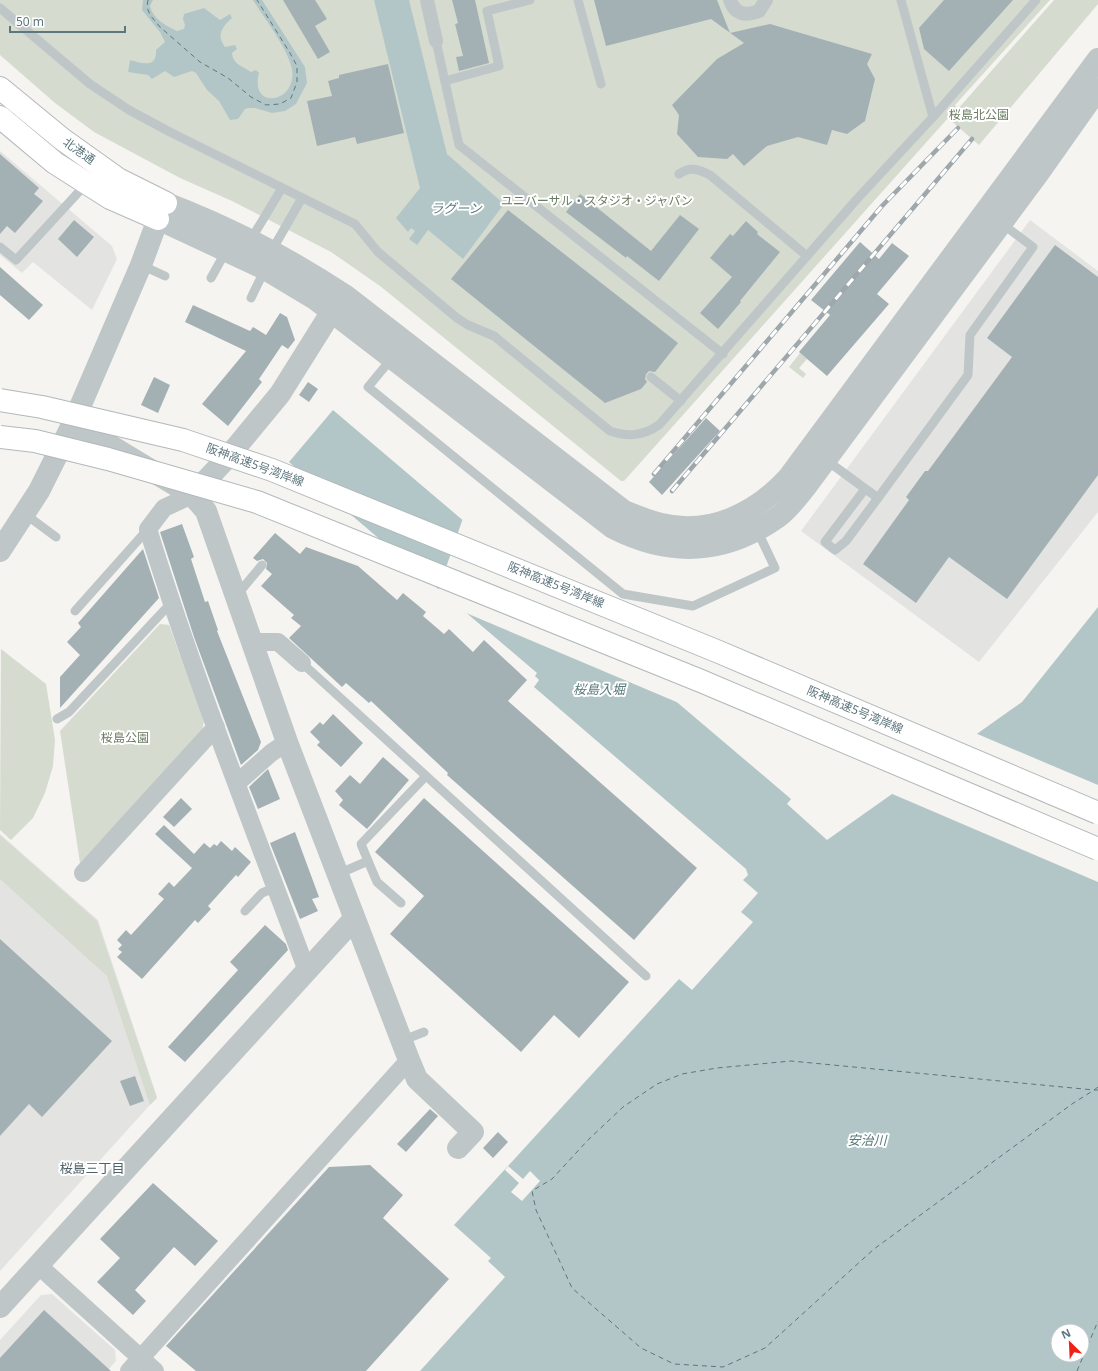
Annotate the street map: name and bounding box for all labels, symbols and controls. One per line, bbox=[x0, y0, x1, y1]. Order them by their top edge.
scale bar bbox=[10, 8, 125, 34]
text: 50 m bbox=[16, 13, 44, 30]
park label: 桜島北公園 bbox=[949, 106, 1009, 123]
street label: 北港通 bbox=[60, 133, 99, 168]
park label: ユニバーサル・スタジオ・ジャパン bbox=[501, 192, 693, 209]
water label: ラグーン bbox=[430, 199, 483, 217]
street label: 阪神高速5号湾岸線 bbox=[204, 439, 306, 490]
street label: 阪神高速5号湾岸線 bbox=[505, 557, 607, 612]
water label: 桜島入堀 bbox=[573, 680, 627, 698]
street label: 阪神高速5号湾岸線 bbox=[805, 682, 906, 737]
park label: 桜島公園 bbox=[101, 729, 149, 746]
water label: 安治川 bbox=[847, 1131, 888, 1149]
district label: 桜島三丁目 bbox=[59, 1159, 125, 1177]
north arrow bbox=[1050, 1323, 1090, 1363]
text: N bbox=[1059, 1325, 1073, 1342]

